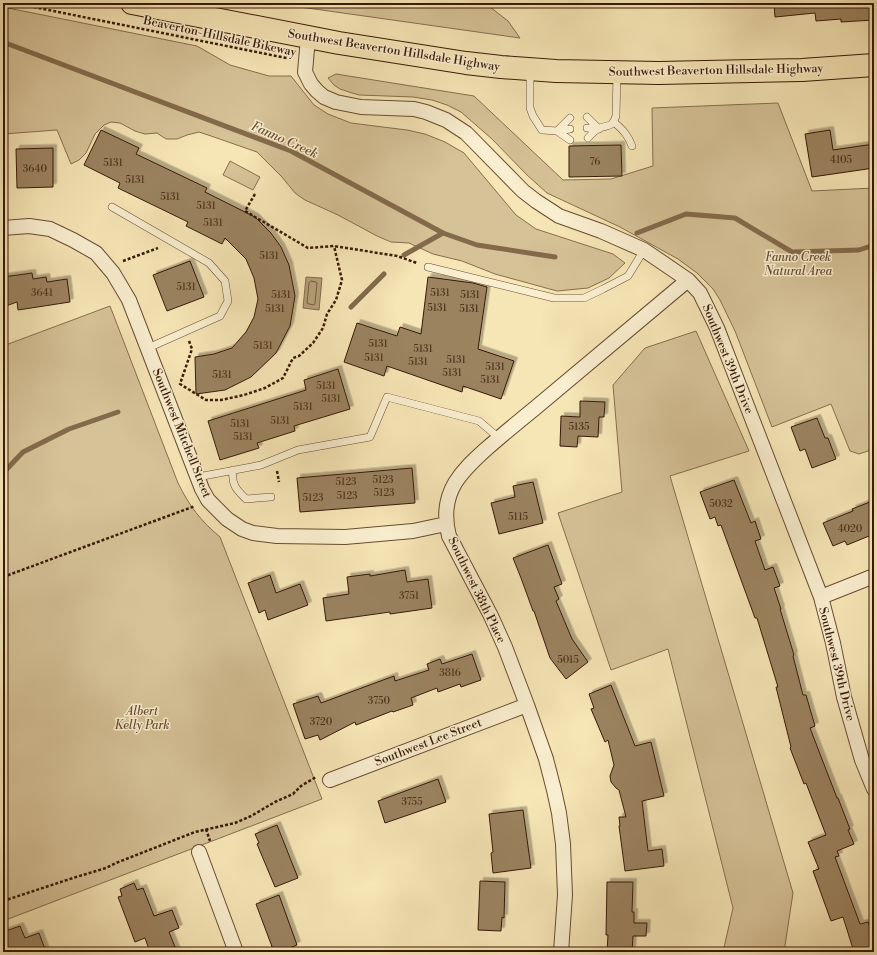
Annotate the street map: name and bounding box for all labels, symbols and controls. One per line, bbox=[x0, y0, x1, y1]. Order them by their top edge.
street label: Beaverton-Hillsdale Bikeway bbox=[141, 13, 298, 60]
street label: Southwest Beaverton Hillsdale Highway bbox=[287, 26, 501, 75]
street label: Southwest Beaverton Hillsdale Highway bbox=[609, 61, 824, 80]
water label: Fanno Creek bbox=[249, 118, 321, 162]
house number: 4105 bbox=[830, 154, 853, 166]
house number: 76 bbox=[590, 156, 600, 168]
house number: 5131 bbox=[103, 157, 123, 169]
house number: 3640 bbox=[23, 163, 48, 175]
house number: 5131 bbox=[125, 174, 145, 186]
house number: 5131 bbox=[160, 191, 180, 203]
house number: 5131 bbox=[196, 200, 216, 212]
house number: 5131 bbox=[203, 217, 223, 229]
house number: 5131 bbox=[259, 250, 279, 262]
park label: Fanno Creek Natural Area bbox=[763, 250, 832, 279]
house number: 5131 bbox=[176, 281, 196, 293]
house number: 3641 bbox=[31, 287, 54, 299]
house number: 5131 bbox=[430, 287, 450, 299]
house number: 5131 bbox=[271, 289, 291, 301]
house number: 5131 bbox=[460, 289, 480, 301]
house number: 5131 bbox=[427, 302, 447, 314]
street label: Southwest 39th Drive bbox=[699, 302, 756, 416]
house number: 5131 bbox=[265, 303, 285, 315]
house number: 5131 bbox=[459, 303, 479, 315]
house number: 5131 bbox=[368, 338, 388, 350]
house number: 5131 bbox=[253, 340, 273, 352]
house number: 5131 bbox=[413, 343, 433, 355]
house number: 5131 bbox=[364, 352, 384, 364]
house number: 5131 bbox=[446, 354, 466, 366]
house number: 5131 bbox=[408, 356, 428, 368]
house number: 5131 bbox=[485, 361, 505, 373]
street label: Southwest Mitchell Street bbox=[149, 366, 215, 501]
house number: 5131 bbox=[442, 367, 462, 379]
house number: 5131 bbox=[212, 369, 232, 381]
house number: 5131 bbox=[480, 374, 500, 386]
house number: 5131 bbox=[316, 380, 336, 392]
house number: 5131 bbox=[321, 393, 341, 405]
house number: 5131 bbox=[293, 401, 313, 413]
house number: 5131 bbox=[270, 415, 290, 427]
house number: 5131 bbox=[230, 418, 250, 430]
house number: 5135 bbox=[569, 421, 590, 433]
house number: 5131 bbox=[233, 431, 253, 443]
house number: 5123 bbox=[372, 474, 394, 486]
house number: 5123 bbox=[335, 476, 357, 488]
house number: 5123 bbox=[373, 487, 395, 499]
house number: 5123 bbox=[336, 490, 358, 502]
house number: 5123 bbox=[302, 492, 324, 504]
house number: 5032 bbox=[709, 498, 733, 510]
house number: 5115 bbox=[508, 511, 528, 523]
house number: 4020 bbox=[838, 523, 863, 535]
street label: Southwest 38th Place bbox=[444, 535, 509, 646]
house number: 3751 bbox=[399, 590, 420, 602]
street label: Southwest 39th Drive bbox=[815, 606, 858, 723]
house number: 5015 bbox=[557, 654, 579, 666]
house number: 3816 bbox=[439, 667, 461, 679]
house number: 3750 bbox=[368, 695, 391, 707]
park label: Albert Kelly Park bbox=[115, 704, 169, 733]
street label: Southwest Lee Street bbox=[373, 715, 485, 770]
house number: 3720 bbox=[310, 716, 333, 728]
house number: 3755 bbox=[401, 796, 423, 808]

